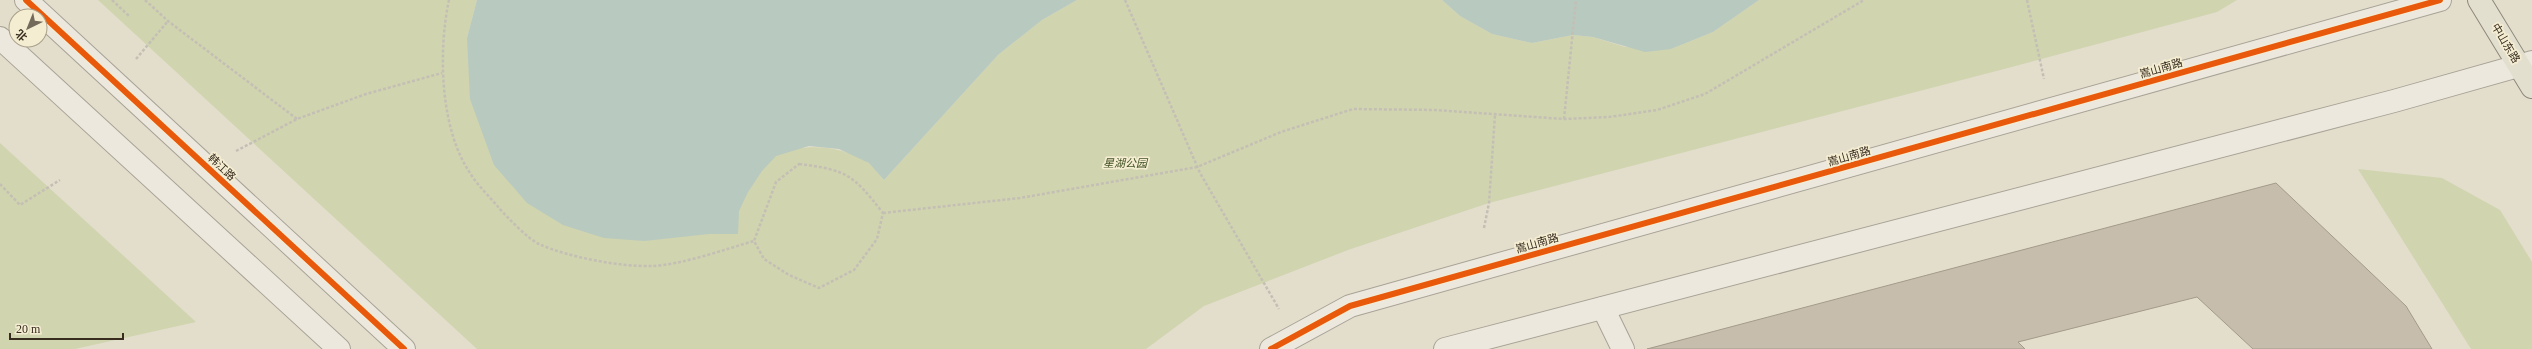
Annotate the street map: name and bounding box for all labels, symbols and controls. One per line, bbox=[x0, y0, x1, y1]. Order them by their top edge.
north arrow bbox=[8, 8, 48, 48]
street label: 中山东路 bbox=[2490, 21, 2522, 65]
text: 北 bbox=[13, 27, 29, 43]
street label: 嵩山南路 bbox=[2138, 56, 2184, 80]
street label: 嵩山南路 bbox=[1826, 144, 1872, 168]
street label: 韩江路 bbox=[206, 151, 238, 183]
park label: 星湖公园 bbox=[1103, 157, 1149, 169]
street label: 嵩山南路 bbox=[1514, 231, 1560, 255]
scale bar bbox=[10, 315, 123, 341]
text: 20 m bbox=[16, 322, 41, 336]

